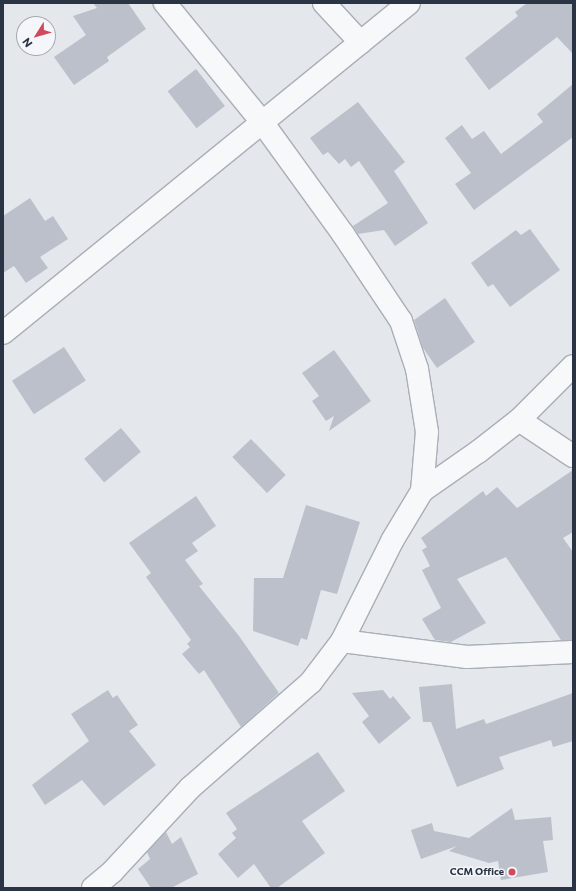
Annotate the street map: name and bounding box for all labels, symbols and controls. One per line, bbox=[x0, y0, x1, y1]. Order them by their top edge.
north arrow bbox=[16, 16, 56, 56]
text: N bbox=[19, 36, 34, 50]
place label: CCM Office bbox=[450, 866, 504, 878]
marker: CCM Office bbox=[507, 867, 517, 877]

